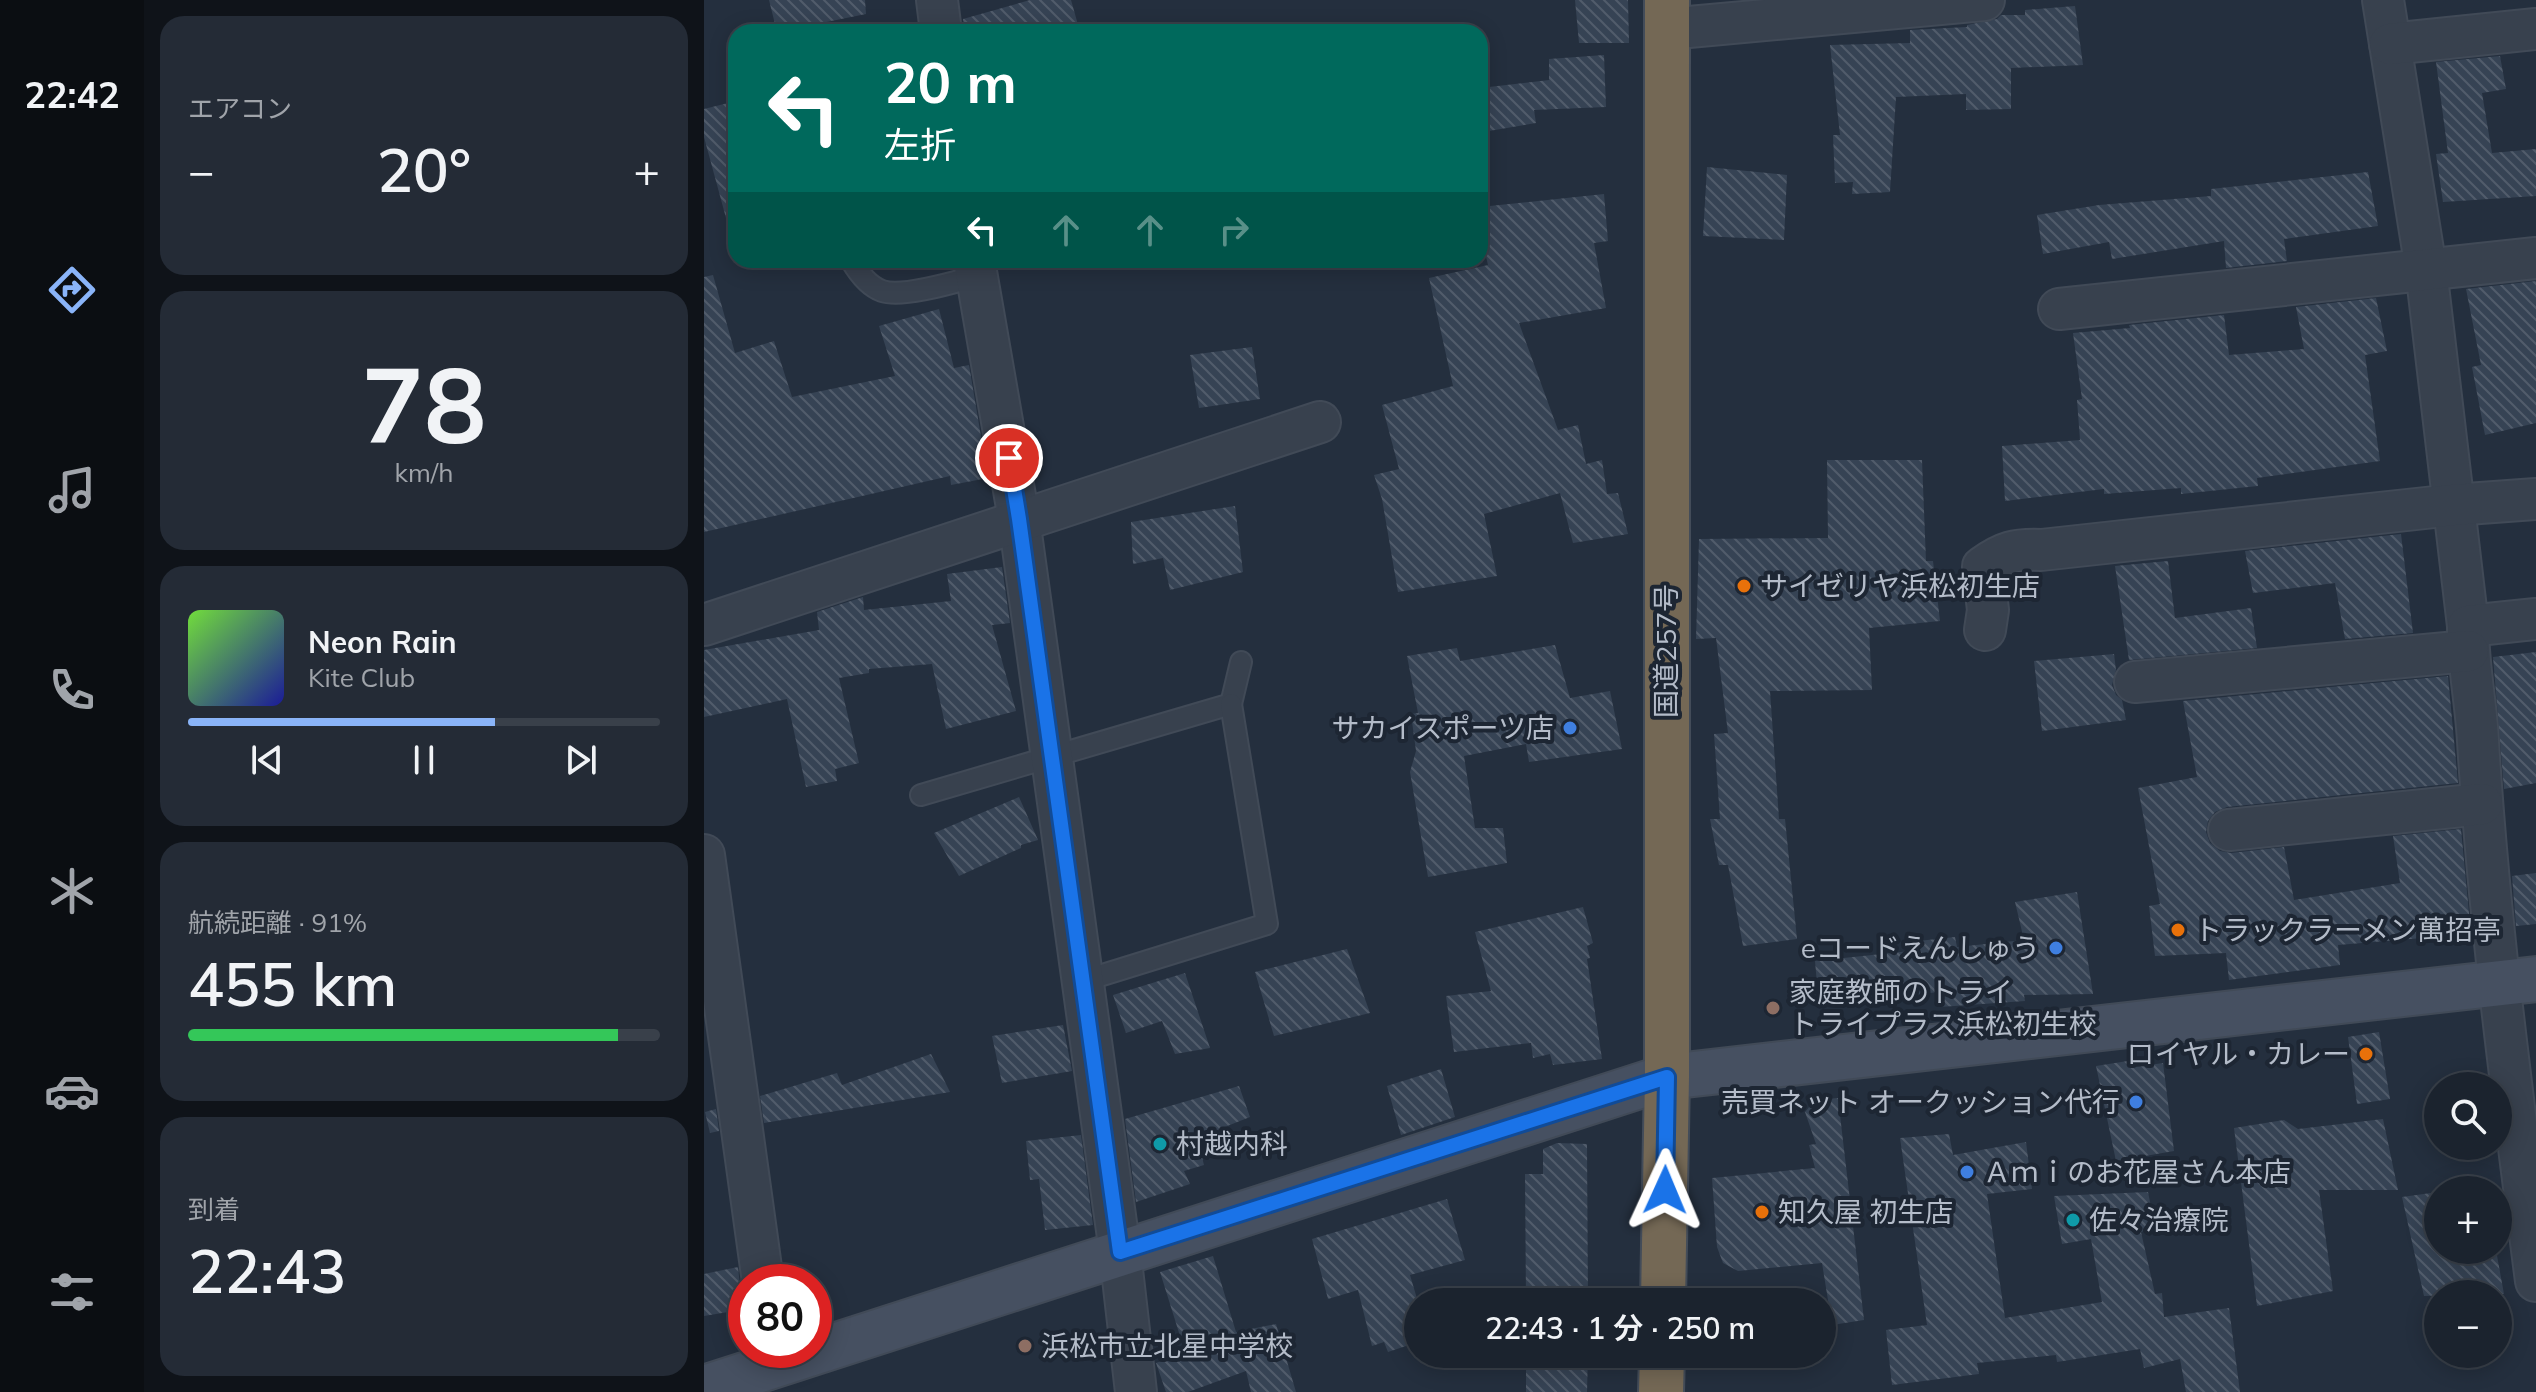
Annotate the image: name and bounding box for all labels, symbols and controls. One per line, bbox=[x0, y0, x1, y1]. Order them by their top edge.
text: 20 m bbox=[884, 47, 1017, 117]
icon: left bbox=[752, 56, 856, 160]
text: 22:42 bbox=[24, 72, 120, 117]
text: エアコン bbox=[188, 92, 292, 125]
text: 左折 bbox=[884, 122, 956, 167]
text: 20° bbox=[377, 132, 471, 207]
text: − bbox=[188, 143, 214, 198]
text: + bbox=[634, 143, 660, 198]
icon: left bbox=[960, 208, 1004, 252]
icon: ahead bbox=[1044, 208, 1088, 252]
icon: ahead bbox=[1128, 208, 1172, 252]
icon: right bbox=[1212, 208, 1256, 252]
icon: directions bbox=[44, 262, 100, 318]
text: 78 bbox=[362, 338, 486, 469]
pin bbox=[975, 424, 1043, 492]
icon: arrive bbox=[987, 436, 1031, 480]
text: km/h bbox=[395, 456, 453, 489]
icon: music bbox=[44, 462, 100, 518]
place label: サイゼリヤ浜松初生店 bbox=[1760, 568, 2040, 603]
marker: サイゼリヤ浜松初生店 bbox=[1735, 577, 1753, 595]
street label: 国道257号 bbox=[1648, 584, 1683, 718]
text: Neon Rain bbox=[308, 623, 457, 661]
text: Kite Club bbox=[308, 661, 415, 694]
icon: phone bbox=[44, 662, 100, 718]
place label: サカイスポーツ店 bbox=[1331, 710, 1554, 745]
marker: サカイスポーツ店 bbox=[1561, 719, 1579, 737]
icon: previous bbox=[245, 738, 289, 782]
icon: pause bbox=[402, 738, 446, 782]
icon: next bbox=[559, 738, 603, 782]
icon: climate bbox=[44, 863, 100, 919]
text: 航続距離 · 91% bbox=[188, 906, 367, 939]
place label: トラックラーメン萬招亭 bbox=[2194, 912, 2501, 947]
marker: トラックラーメン萬招亭 bbox=[2169, 921, 2187, 939]
place label: eコードえんしゅう bbox=[1801, 930, 2040, 965]
marker: eコードえんしゅう bbox=[2047, 939, 2065, 957]
text: 455 km bbox=[188, 946, 397, 1021]
place label: 家庭教師のトライ トライプラス浜松初生校 bbox=[1789, 974, 2096, 1041]
marker: 家庭教師のトライ トライプラス浜松初生校 bbox=[1764, 999, 1782, 1017]
place label: ロイヤル・カレー bbox=[2127, 1036, 2350, 1071]
marker: ロイヤル・カレー bbox=[2357, 1045, 2375, 1063]
icon: car bbox=[44, 1063, 100, 1119]
map controls bbox=[2424, 1072, 2512, 1368]
button: search bbox=[2424, 1072, 2512, 1160]
place label: 売買ネット オークッション代行 bbox=[1721, 1084, 2120, 1119]
marker: 売買ネット オークッション代行 bbox=[2127, 1093, 2145, 1111]
place label: 村越内科 bbox=[1176, 1126, 1288, 1161]
marker: 村越内科 bbox=[1151, 1135, 1169, 1153]
position arrow bbox=[1623, 1148, 1707, 1232]
place label: Ａｍｉのお花屋さん本店 bbox=[1983, 1154, 2291, 1189]
marker: Ａｍｉのお花屋さん本店 bbox=[1958, 1163, 1976, 1181]
button: + bbox=[2424, 1176, 2512, 1264]
text: 到着 bbox=[188, 1193, 240, 1226]
place label: 知久屋 初生店 bbox=[1778, 1194, 1953, 1229]
place label: 佐々治療院 bbox=[2089, 1202, 2229, 1237]
marker: 知久屋 初生店 bbox=[1753, 1203, 1771, 1221]
marker: 佐々治療院 bbox=[2064, 1211, 2082, 1229]
text: 22:43 bbox=[188, 1233, 346, 1308]
icon: filters bbox=[44, 1264, 100, 1320]
speed limit sign: 80 bbox=[728, 1264, 832, 1368]
button: − bbox=[2424, 1280, 2512, 1368]
text: 22:43 · 1 分 · 250 m bbox=[1485, 1309, 1755, 1347]
place label: 浜松市立北星中学校 bbox=[1041, 1328, 1293, 1363]
marker: 浜松市立北星中学校 bbox=[1016, 1337, 1034, 1355]

